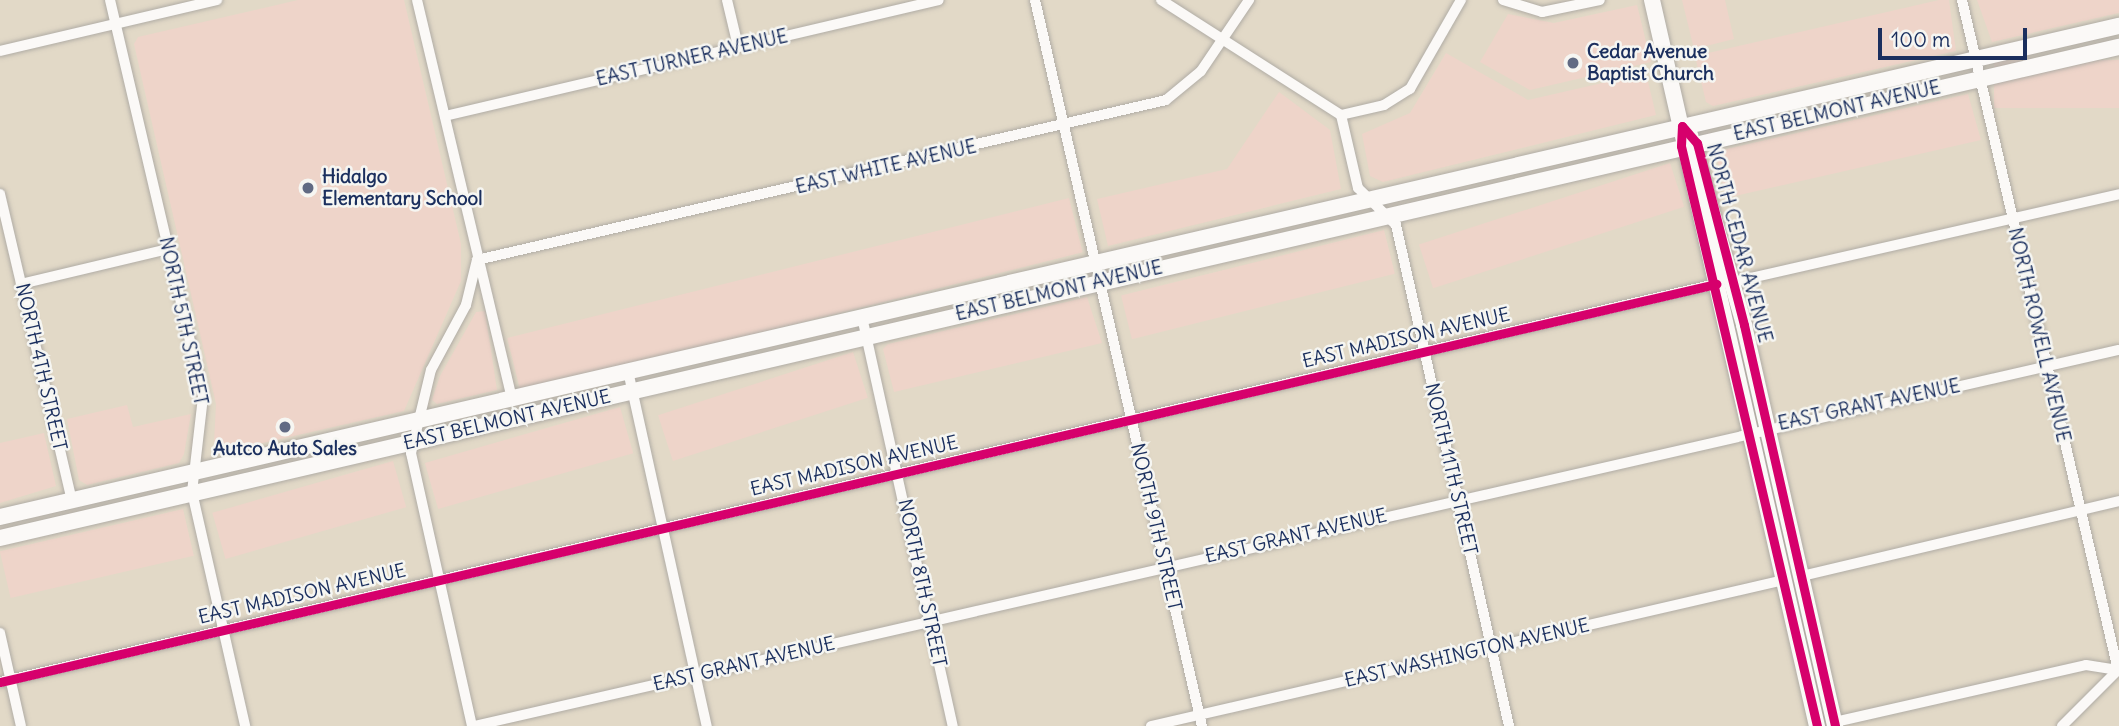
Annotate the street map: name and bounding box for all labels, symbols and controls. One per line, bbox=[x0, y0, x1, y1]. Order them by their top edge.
scale bar bbox=[1881, 14, 2030, 58]
street label: EAST TURNER AVENUE bbox=[594, 25, 790, 91]
text: 100 m bbox=[1891, 26, 1950, 53]
place label: Cedar Avenue Baptist Church bbox=[1587, 41, 1714, 85]
marker: Cedar Avenue Baptist Church bbox=[1565, 55, 1581, 71]
street label: EAST BELMONT AVENUE bbox=[1731, 76, 1943, 146]
street label: EAST WHITE AVENUE bbox=[793, 135, 979, 199]
street label: NORTH CEDAR AVENUE bbox=[1701, 141, 1777, 345]
place label: Hidalgo Elementary School bbox=[322, 166, 483, 210]
marker: Hidalgo Elementary School bbox=[300, 180, 316, 196]
street label: NORTH ROWELL AVENUE bbox=[2003, 225, 2075, 445]
street label: NORTH 5TH STREET bbox=[154, 235, 212, 407]
street label: EAST BELMONT AVENUE bbox=[953, 256, 1165, 326]
street label: NORTH 4TH STREET bbox=[11, 281, 71, 453]
street label: EAST MADISON AVENUE bbox=[1300, 303, 1512, 373]
street label: EAST GRANT AVENUE bbox=[1776, 375, 1962, 435]
street label: NORTH 11TH STREET bbox=[1420, 381, 1482, 557]
street label: EAST BELMONT AVENUE bbox=[401, 385, 613, 455]
marker: Autco Auto Sales bbox=[277, 419, 293, 435]
street label: EAST MADISON AVENUE bbox=[748, 431, 960, 501]
place label: Autco Auto Sales bbox=[213, 438, 357, 460]
street label: NORTH 9TH STREET bbox=[1126, 441, 1186, 613]
street label: NORTH 8TH STREET bbox=[893, 497, 951, 669]
street label: EAST GRANT AVENUE bbox=[1203, 504, 1389, 568]
street label: EAST MADISON AVENUE bbox=[196, 559, 408, 629]
street label: EAST WASHINGTON AVENUE bbox=[1342, 614, 1592, 692]
street label: EAST GRANT AVENUE bbox=[651, 632, 837, 696]

